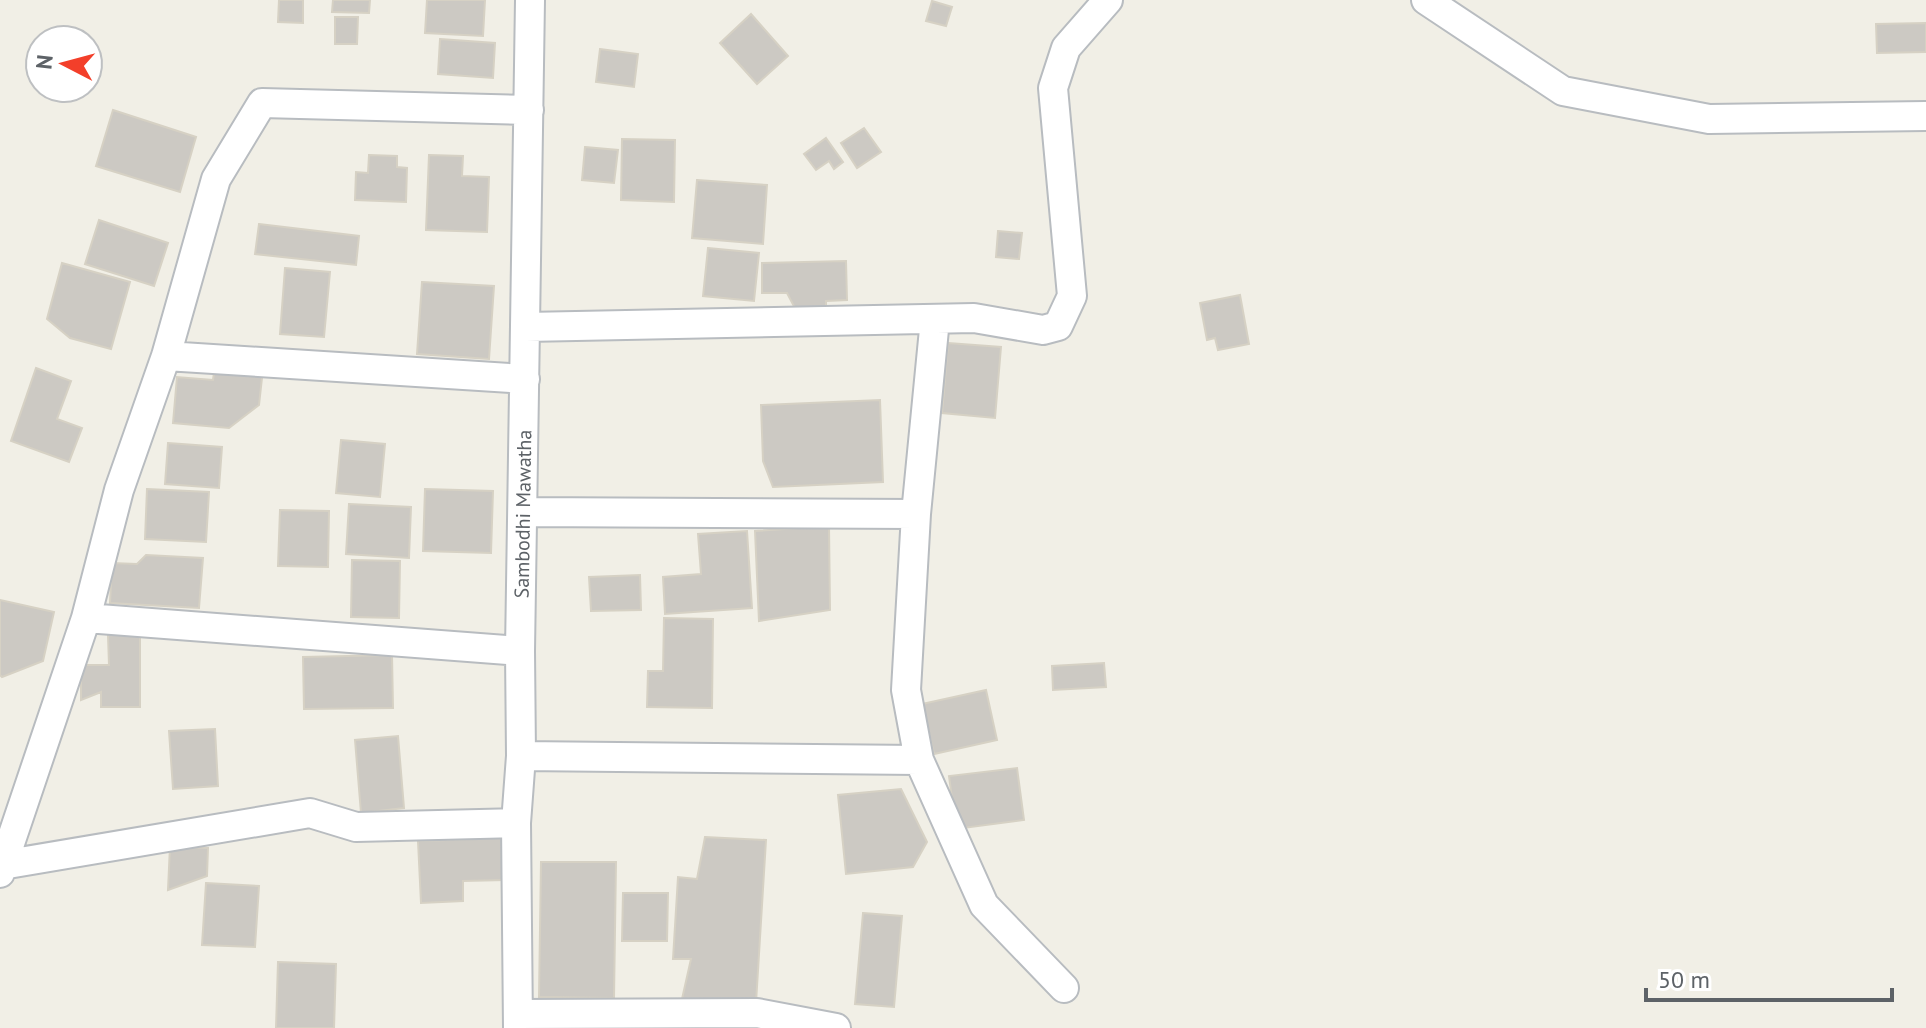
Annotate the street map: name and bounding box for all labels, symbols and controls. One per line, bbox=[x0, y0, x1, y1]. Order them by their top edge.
north arrow bbox=[24, 24, 104, 104]
text: N bbox=[29, 53, 59, 71]
street label: Sambodhi Mawatha bbox=[509, 429, 537, 599]
scale bar bbox=[1646, 952, 1892, 1002]
text: 50 m bbox=[1658, 964, 1710, 995]

